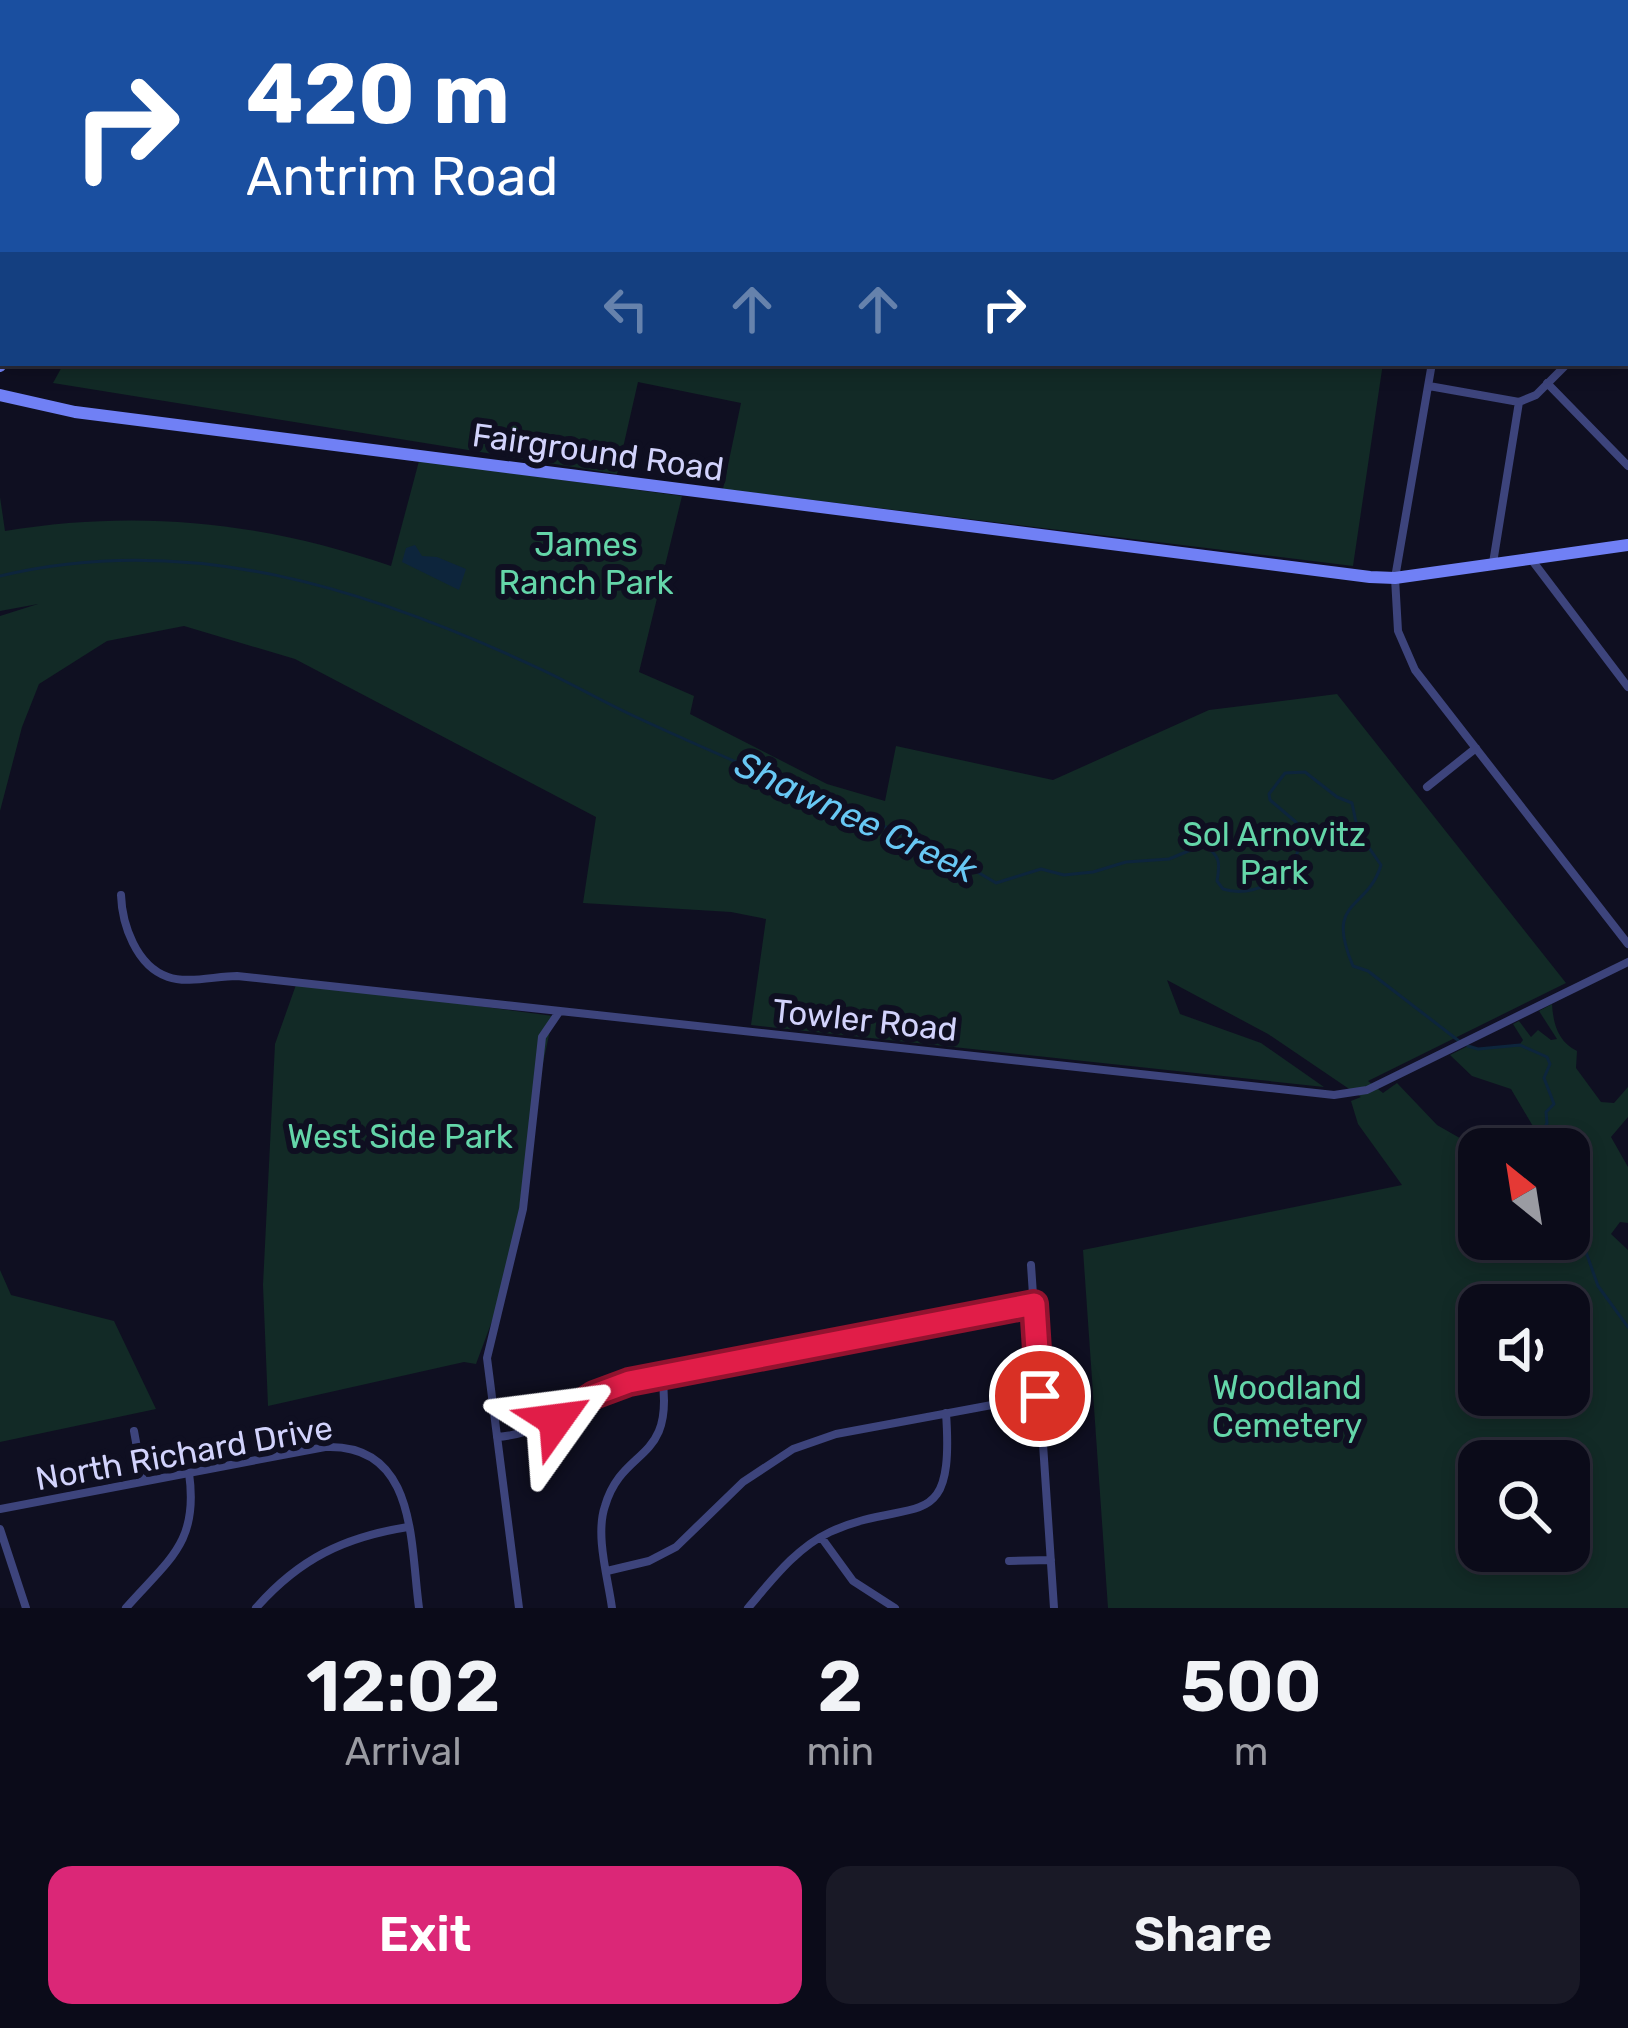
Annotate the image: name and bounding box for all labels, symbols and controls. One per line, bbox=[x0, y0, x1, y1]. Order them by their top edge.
text: 420 m bbox=[246, 44, 510, 144]
icon: right bbox=[48, 48, 204, 204]
text: Antrim Road bbox=[246, 145, 558, 209]
icon: left bbox=[593, 276, 659, 342]
icon: ahead bbox=[719, 276, 785, 342]
icon: ahead bbox=[845, 276, 911, 342]
icon: right bbox=[971, 276, 1037, 342]
street label: Fairground Road bbox=[470, 415, 726, 489]
park label: James Ranch Park bbox=[499, 525, 673, 602]
water label: Shawnee Creek bbox=[728, 742, 984, 892]
park label: Sol Arnovitz Park bbox=[1182, 815, 1366, 892]
street label: Towler Road bbox=[771, 991, 959, 1049]
park label: West Side Park bbox=[287, 1117, 513, 1156]
north arrow bbox=[1458, 1128, 1590, 1260]
map controls bbox=[1458, 1128, 1590, 1572]
button: sound bbox=[1458, 1284, 1590, 1416]
pin bbox=[989, 1345, 1091, 1447]
position arrow bbox=[493, 1357, 619, 1483]
icon: arrive bbox=[1007, 1363, 1073, 1429]
park label: Woodland Cemetery bbox=[1212, 1368, 1362, 1445]
street label: North Richard Drive bbox=[32, 1408, 336, 1498]
button: search bbox=[1458, 1440, 1590, 1572]
text: 12:02 bbox=[306, 1644, 500, 1729]
text: 2 bbox=[817, 1644, 863, 1729]
text: 500 bbox=[1180, 1644, 1322, 1729]
text: Arrival bbox=[345, 1729, 462, 1775]
text: min bbox=[806, 1729, 874, 1775]
text: m bbox=[1234, 1729, 1268, 1775]
button: Exit bbox=[48, 1866, 802, 2004]
button: Share bbox=[826, 1866, 1580, 2004]

